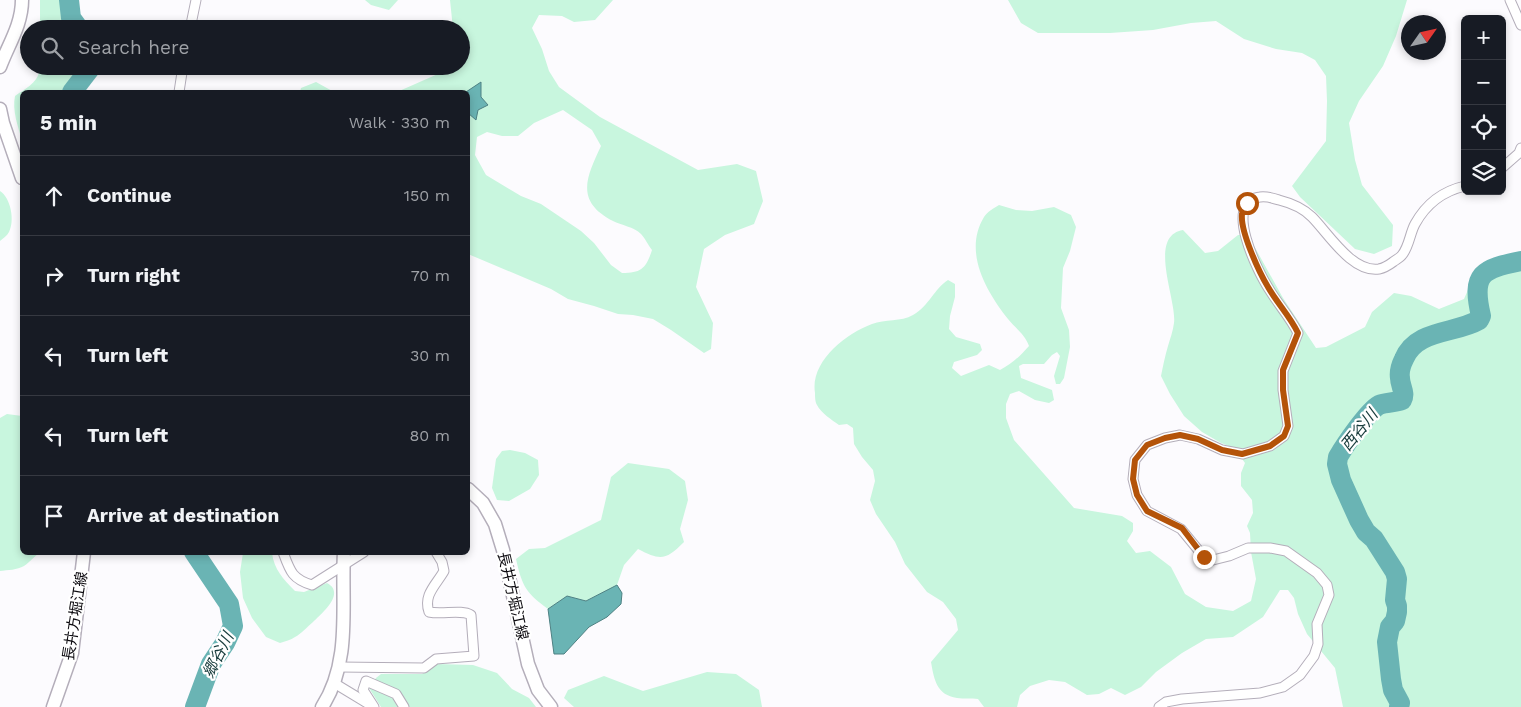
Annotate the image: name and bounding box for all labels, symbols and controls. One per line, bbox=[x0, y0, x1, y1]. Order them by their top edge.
north arrow bbox=[1401, 15, 1446, 60]
map controls bbox=[1461, 15, 1506, 195]
button: + bbox=[1461, 15, 1506, 60]
search box bbox=[20, 20, 470, 75]
icon: search bbox=[38, 34, 66, 62]
text: Search here bbox=[78, 36, 189, 59]
button: − bbox=[1461, 60, 1506, 105]
button: locate bbox=[1461, 105, 1506, 150]
text: 5 min bbox=[40, 110, 97, 135]
text: Walk · 330 m bbox=[349, 113, 450, 132]
button: layers bbox=[1461, 150, 1506, 195]
icon: ahead bbox=[40, 182, 68, 210]
text: Continue bbox=[87, 184, 171, 207]
text: 150 m bbox=[404, 186, 450, 205]
route start bbox=[1236, 192, 1259, 215]
icon: right bbox=[40, 262, 68, 290]
text: Turn right bbox=[87, 264, 180, 287]
text: 70 m bbox=[411, 266, 450, 285]
icon: left bbox=[40, 342, 68, 370]
text: Turn left bbox=[87, 344, 168, 367]
text: 30 m bbox=[410, 346, 450, 365]
water label: 西谷川 bbox=[1337, 404, 1383, 455]
icon: left bbox=[40, 422, 68, 450]
text: Turn left bbox=[87, 424, 168, 447]
text: 80 m bbox=[409, 426, 450, 445]
icon: arrive bbox=[40, 502, 68, 530]
text: Arrive at destination bbox=[87, 504, 279, 527]
route end bbox=[1193, 546, 1216, 569]
street label: 長井方堀江線 bbox=[494, 550, 532, 642]
street label: 長井方堀江線 bbox=[59, 570, 91, 662]
water label: 郷谷川 bbox=[199, 628, 238, 681]

